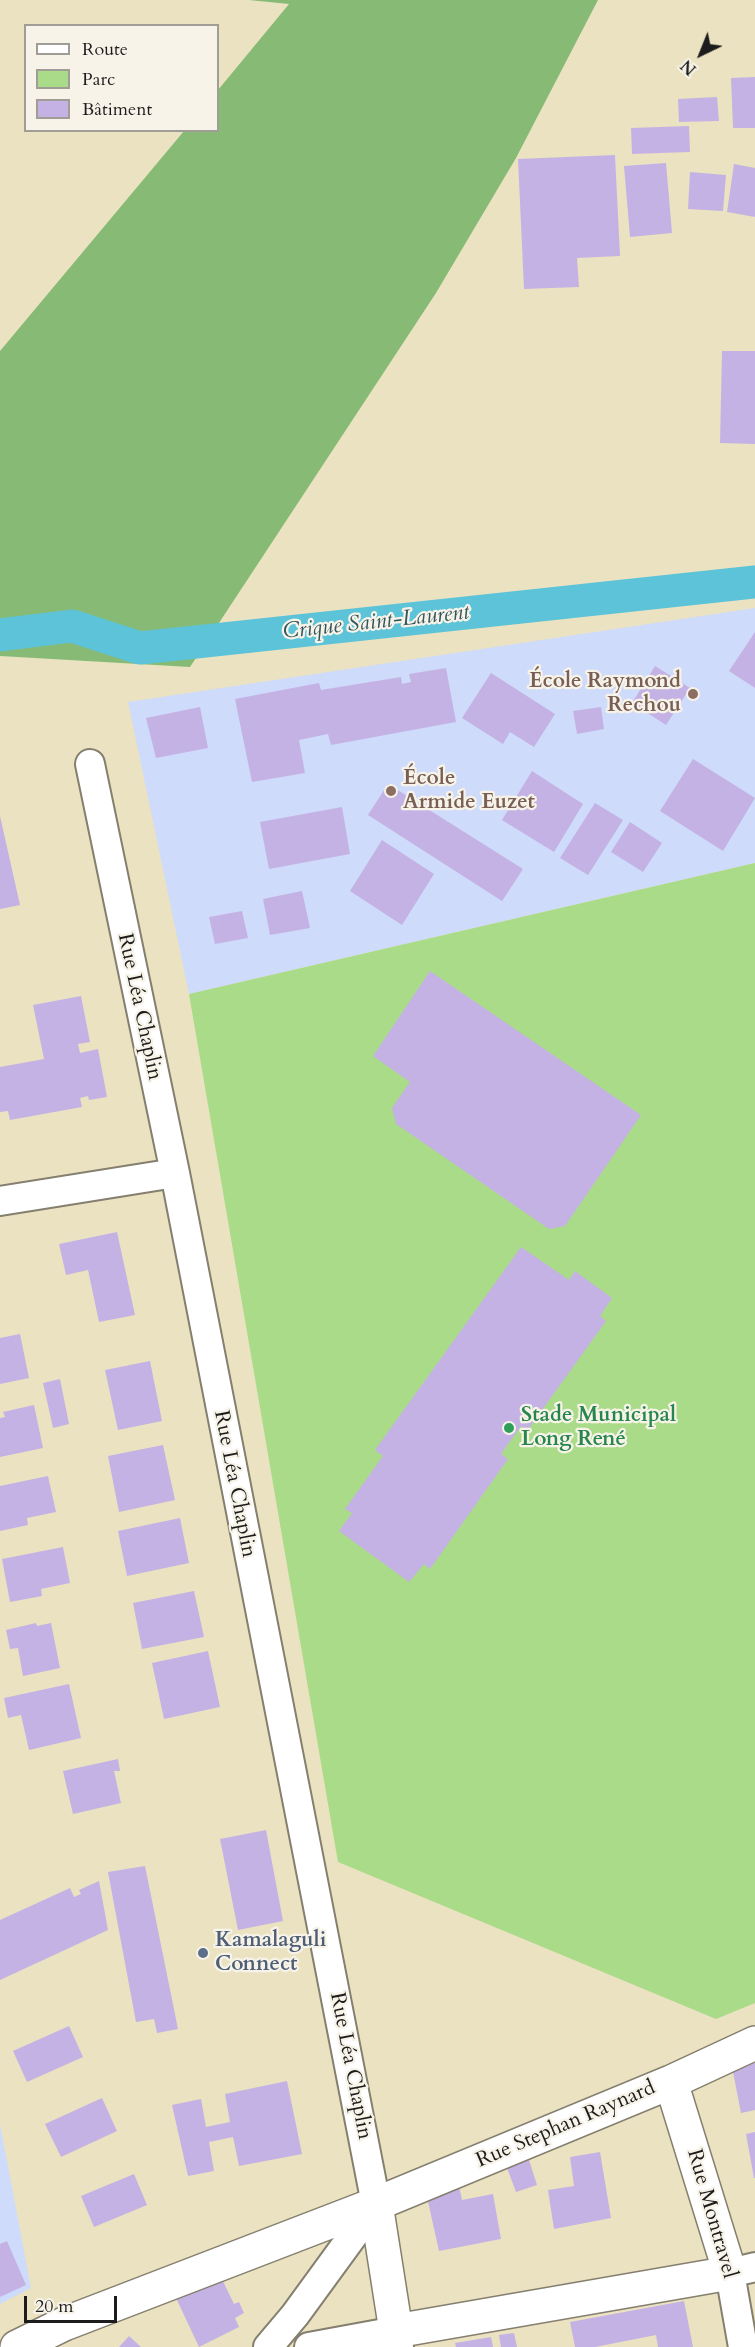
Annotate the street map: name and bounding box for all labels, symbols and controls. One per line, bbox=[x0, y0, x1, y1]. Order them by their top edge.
legend bbox=[24, 24, 219, 132]
north arrow bbox=[671, 24, 731, 84]
text: Route bbox=[82, 37, 128, 62]
text: N bbox=[676, 54, 701, 80]
text: Parc bbox=[82, 67, 115, 92]
text: Bâtiment bbox=[82, 97, 152, 122]
water label: Crique Saint-Laurent bbox=[282, 600, 470, 646]
place label: École Raymond Rechou bbox=[529, 669, 681, 719]
marker: École Raymond Rechou bbox=[686, 687, 700, 701]
place label: École Armide Euzet bbox=[403, 766, 535, 816]
marker: École Armide Euzet bbox=[384, 784, 398, 798]
street label: Rue Léa Chaplin bbox=[111, 931, 167, 1083]
place label: Stade Municipal Long René bbox=[521, 1403, 676, 1453]
street label: Rue Léa Chaplin bbox=[207, 1408, 261, 1560]
marker: Stade Municipal Long René bbox=[502, 1421, 516, 1435]
place label: Kamalaguli Connect bbox=[215, 1928, 326, 1978]
marker: Kamalaguli Connect bbox=[196, 1946, 210, 1960]
street label: Rue Léa Chaplin bbox=[323, 1990, 377, 2142]
street label: Rue Stephan Raynard bbox=[473, 2076, 659, 2174]
street label: Rue Montravel bbox=[681, 2147, 741, 2281]
scale bar bbox=[27, 2284, 120, 2322]
text: 20 m bbox=[35, 2294, 74, 2319]

